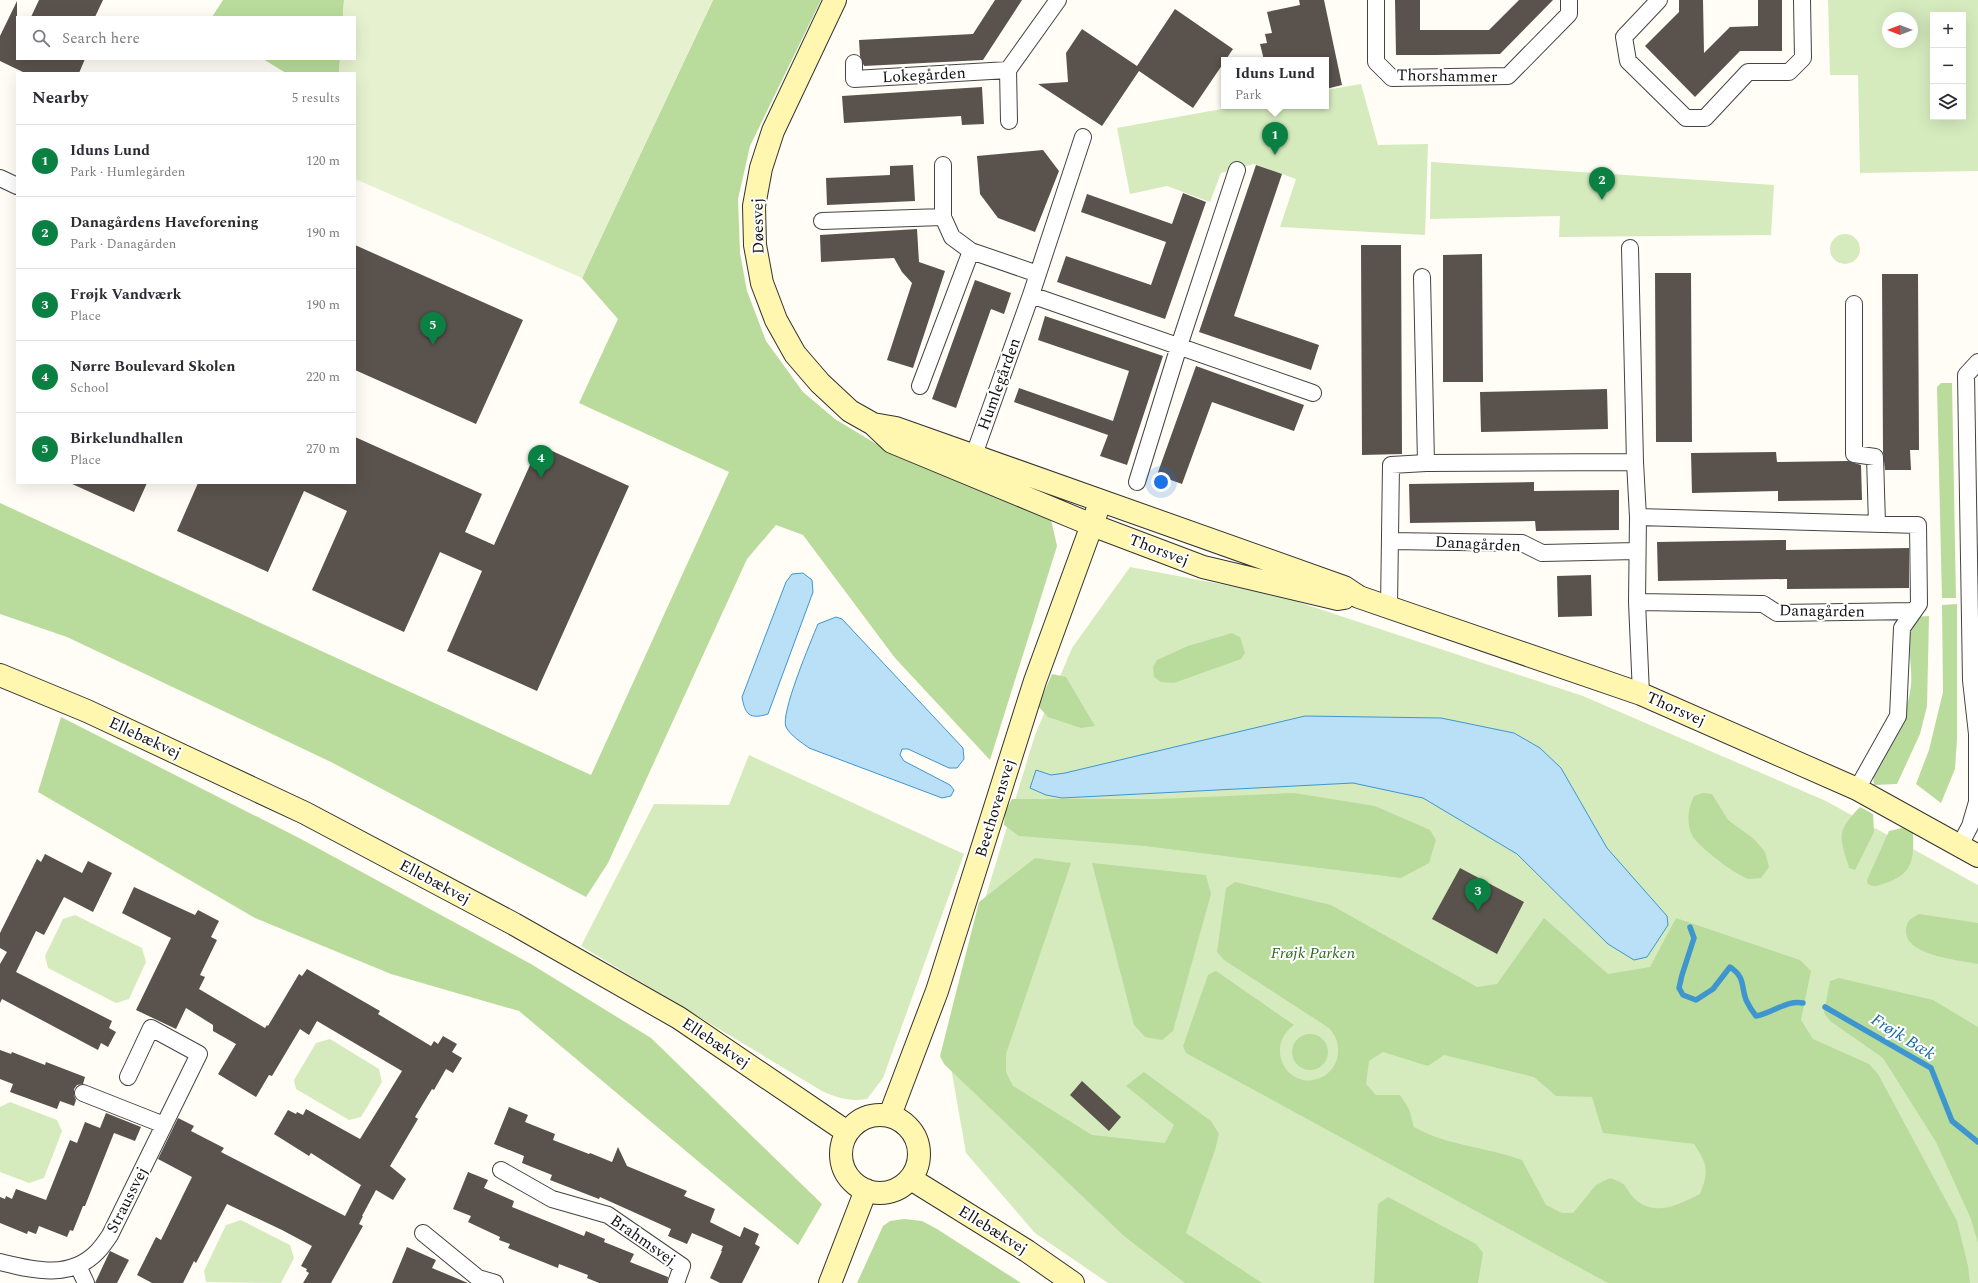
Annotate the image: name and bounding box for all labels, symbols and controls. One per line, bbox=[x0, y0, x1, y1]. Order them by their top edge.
north arrow bbox=[1882, 12, 1918, 48]
map controls bbox=[1930, 12, 1966, 120]
button: + bbox=[1930, 12, 1966, 48]
search box bbox=[16, 16, 356, 60]
icon: search bbox=[30, 27, 52, 49]
text: Search here bbox=[62, 27, 140, 50]
button: − bbox=[1930, 48, 1966, 84]
popup bbox=[1221, 57, 1329, 109]
street label: Lokegården bbox=[881, 61, 967, 89]
text: Iduns Lund bbox=[1235, 62, 1315, 85]
street label: Thorshammer bbox=[1396, 63, 1498, 89]
button: layers bbox=[1930, 84, 1966, 120]
text: Nearby bbox=[32, 85, 88, 111]
text: Park bbox=[1235, 85, 1262, 105]
text: 5 results bbox=[292, 88, 340, 108]
pin: 1 bbox=[1262, 122, 1288, 155]
text: Iduns Lund bbox=[70, 139, 150, 162]
text: 1 bbox=[41, 151, 49, 171]
text: 120 m bbox=[306, 151, 340, 171]
text: Park · Humlegården bbox=[70, 162, 185, 182]
pin: 2 bbox=[1589, 167, 1615, 200]
street label: Døesvej bbox=[746, 198, 770, 254]
text: Danagårdens Haveforening bbox=[70, 211, 259, 234]
text: 2 bbox=[41, 223, 49, 243]
text: 190 m bbox=[306, 223, 340, 243]
text: Park · Danagården bbox=[70, 234, 176, 254]
text: Frøjk Vandværk bbox=[70, 283, 182, 306]
text: 3 bbox=[41, 295, 49, 315]
text: 190 m bbox=[306, 295, 340, 315]
text: Place bbox=[70, 306, 101, 326]
pin: 5 bbox=[420, 312, 446, 345]
street label: Humlegården bbox=[971, 334, 1027, 434]
text: Nørre Boulevard Skolen bbox=[70, 355, 235, 378]
text: 4 bbox=[41, 367, 49, 387]
text: 220 m bbox=[306, 367, 340, 387]
text: School bbox=[70, 378, 109, 398]
text: Birkelundhallen bbox=[70, 427, 183, 450]
text: 5 bbox=[41, 439, 49, 459]
text: 270 m bbox=[306, 439, 340, 459]
pin: 4 bbox=[528, 445, 554, 478]
text: Place bbox=[70, 450, 101, 470]
your location bbox=[1151, 472, 1171, 492]
street label: Thorsvej bbox=[1126, 528, 1192, 572]
street label: Danagården bbox=[1434, 530, 1522, 558]
street label: Danagården bbox=[1779, 598, 1865, 624]
street label: Thorsvej bbox=[1643, 685, 1709, 733]
street label: Ellebækvej bbox=[105, 711, 185, 765]
street label: Beethovensvej bbox=[969, 756, 1021, 860]
street label: Ellebækvej bbox=[395, 853, 475, 911]
pin: 3 bbox=[1465, 878, 1491, 911]
park label: Frøjk Parken bbox=[1271, 941, 1356, 965]
water label: Frøjk Bæk bbox=[1866, 1007, 1940, 1067]
street label: Ellebækvej bbox=[677, 1011, 755, 1075]
street label: Straussvej bbox=[100, 1163, 154, 1237]
street label: Ellebækvej bbox=[954, 1199, 1032, 1261]
street label: Brahmsvej bbox=[605, 1209, 681, 1271]

